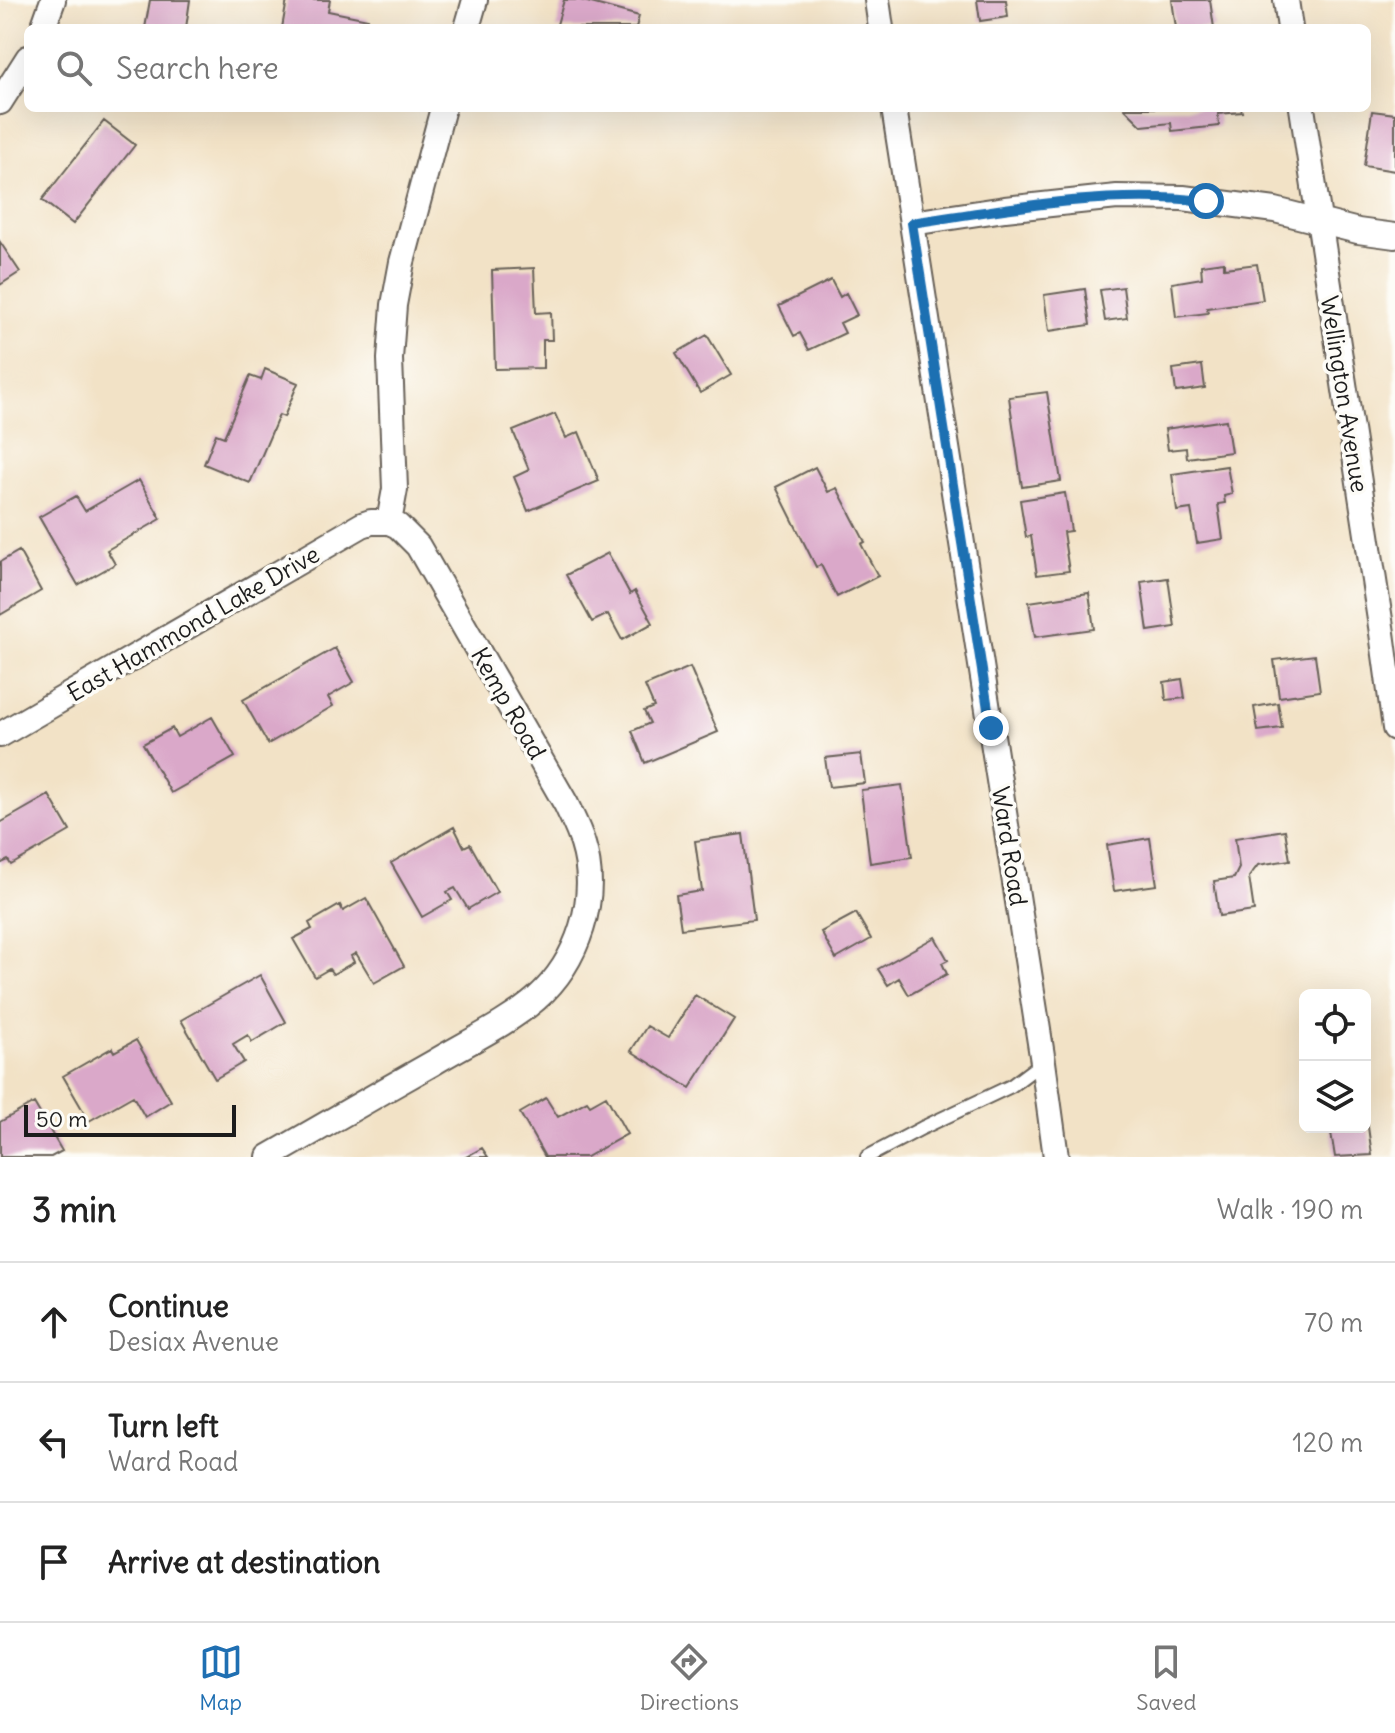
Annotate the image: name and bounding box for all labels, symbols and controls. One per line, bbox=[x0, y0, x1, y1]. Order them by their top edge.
search box bbox=[24, 24, 1371, 112]
icon: search bbox=[52, 46, 96, 90]
text: Search here bbox=[116, 49, 279, 87]
route start bbox=[1188, 183, 1224, 219]
street label: Wellington Avenue bbox=[1315, 293, 1375, 495]
street label: East Hammond Lake Drive bbox=[61, 538, 325, 708]
street label: Kemp Road bbox=[465, 642, 553, 764]
route end bbox=[973, 710, 1009, 746]
street label: Ward Road bbox=[986, 784, 1034, 908]
map controls bbox=[1299, 989, 1371, 1133]
button: locate bbox=[1299, 989, 1371, 1061]
button: layers bbox=[1299, 1061, 1371, 1133]
scale bar bbox=[24, 1101, 236, 1137]
text: 50 m bbox=[36, 1105, 88, 1133]
text: 3 min bbox=[32, 1188, 117, 1231]
text: Walk · 190 m bbox=[1217, 1193, 1363, 1226]
text: Continue bbox=[108, 1287, 229, 1325]
icon: ahead bbox=[32, 1300, 76, 1344]
text: 70 m bbox=[1304, 1306, 1363, 1339]
text: Desiax Avenue bbox=[108, 1325, 279, 1358]
text: Turn left bbox=[108, 1407, 219, 1445]
icon: left bbox=[32, 1420, 76, 1464]
text: 120 m bbox=[1292, 1426, 1363, 1459]
text: Ward Road bbox=[108, 1445, 238, 1478]
icon: arrive bbox=[32, 1540, 76, 1584]
text: Arrive at destination bbox=[108, 1543, 380, 1581]
tab: Map bbox=[199, 1640, 243, 1716]
tab: Directions bbox=[640, 1640, 739, 1716]
tab: Saved bbox=[1136, 1640, 1196, 1716]

